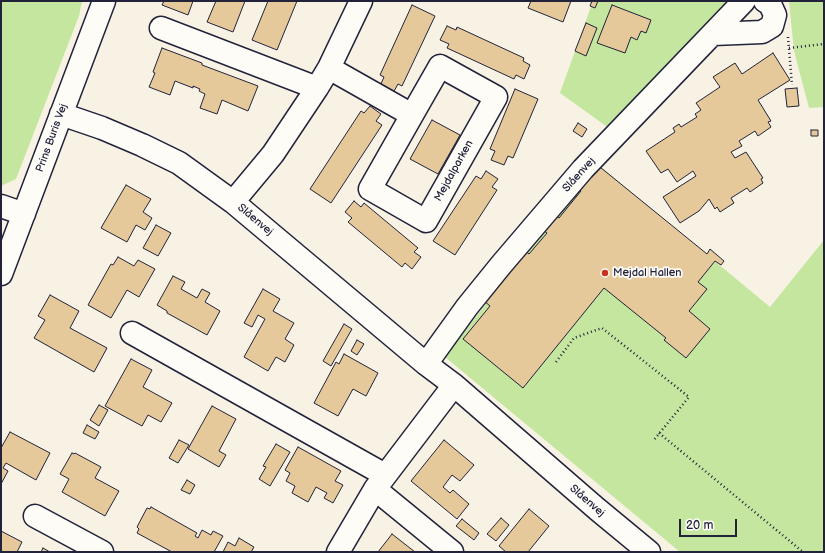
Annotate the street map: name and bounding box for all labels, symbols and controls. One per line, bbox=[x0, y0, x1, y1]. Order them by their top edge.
street label: Prins Buris Vej bbox=[34, 102, 70, 174]
street label: Mejdalparken bbox=[432, 138, 476, 204]
street label: Slåenvej bbox=[560, 155, 598, 195]
street label: Slåenvej bbox=[235, 201, 275, 239]
place label: Mejdal Hallen bbox=[613, 266, 681, 280]
marker: Mejdal Hallen bbox=[600, 268, 610, 278]
street label: Slåenvej bbox=[567, 482, 607, 520]
scale bar bbox=[681, 511, 739, 537]
text: 20 m bbox=[686, 518, 713, 533]

